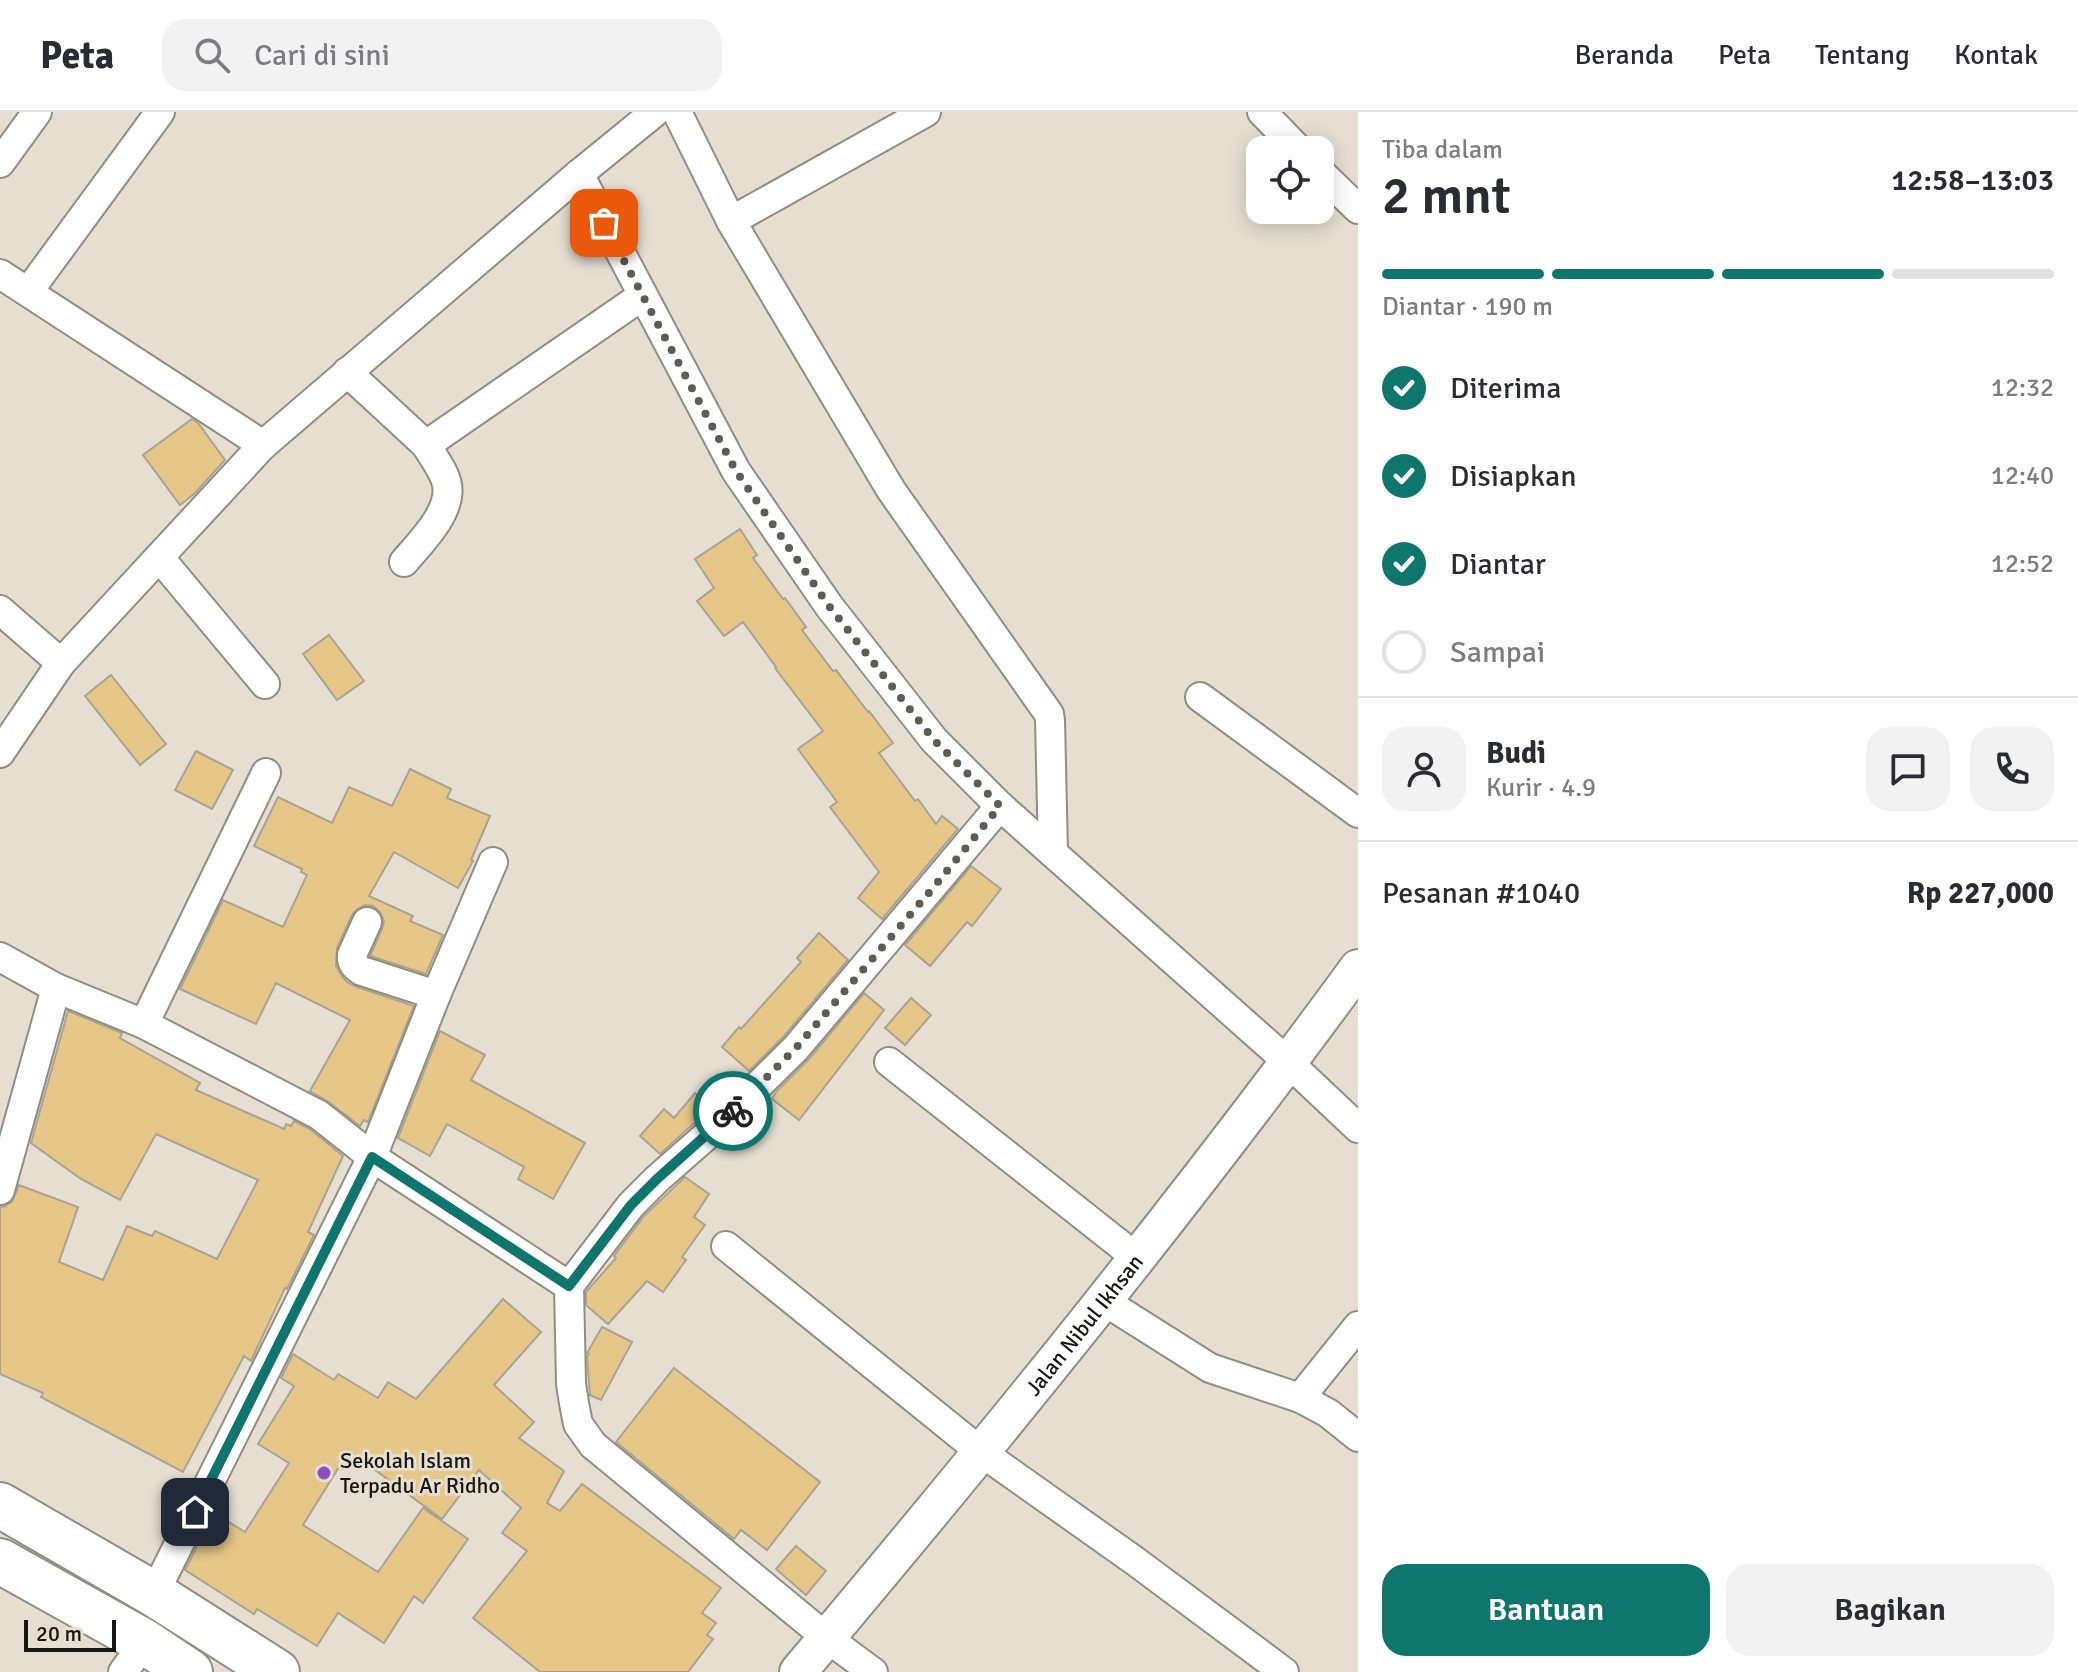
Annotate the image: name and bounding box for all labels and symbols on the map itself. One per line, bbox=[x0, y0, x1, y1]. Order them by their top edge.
pin bbox=[570, 189, 638, 257]
courier bbox=[693, 1071, 773, 1151]
street label: Jalan Nibul Ikhsan bbox=[1019, 1249, 1149, 1401]
place label: Sekolah Islam Terpadu Ar Ridho bbox=[340, 1447, 500, 1499]
marker: Sekolah Islam Terpadu Ar Ridho bbox=[315, 1464, 333, 1482]
pin bbox=[161, 1478, 229, 1546]
scale bar bbox=[24, 1616, 116, 1652]

